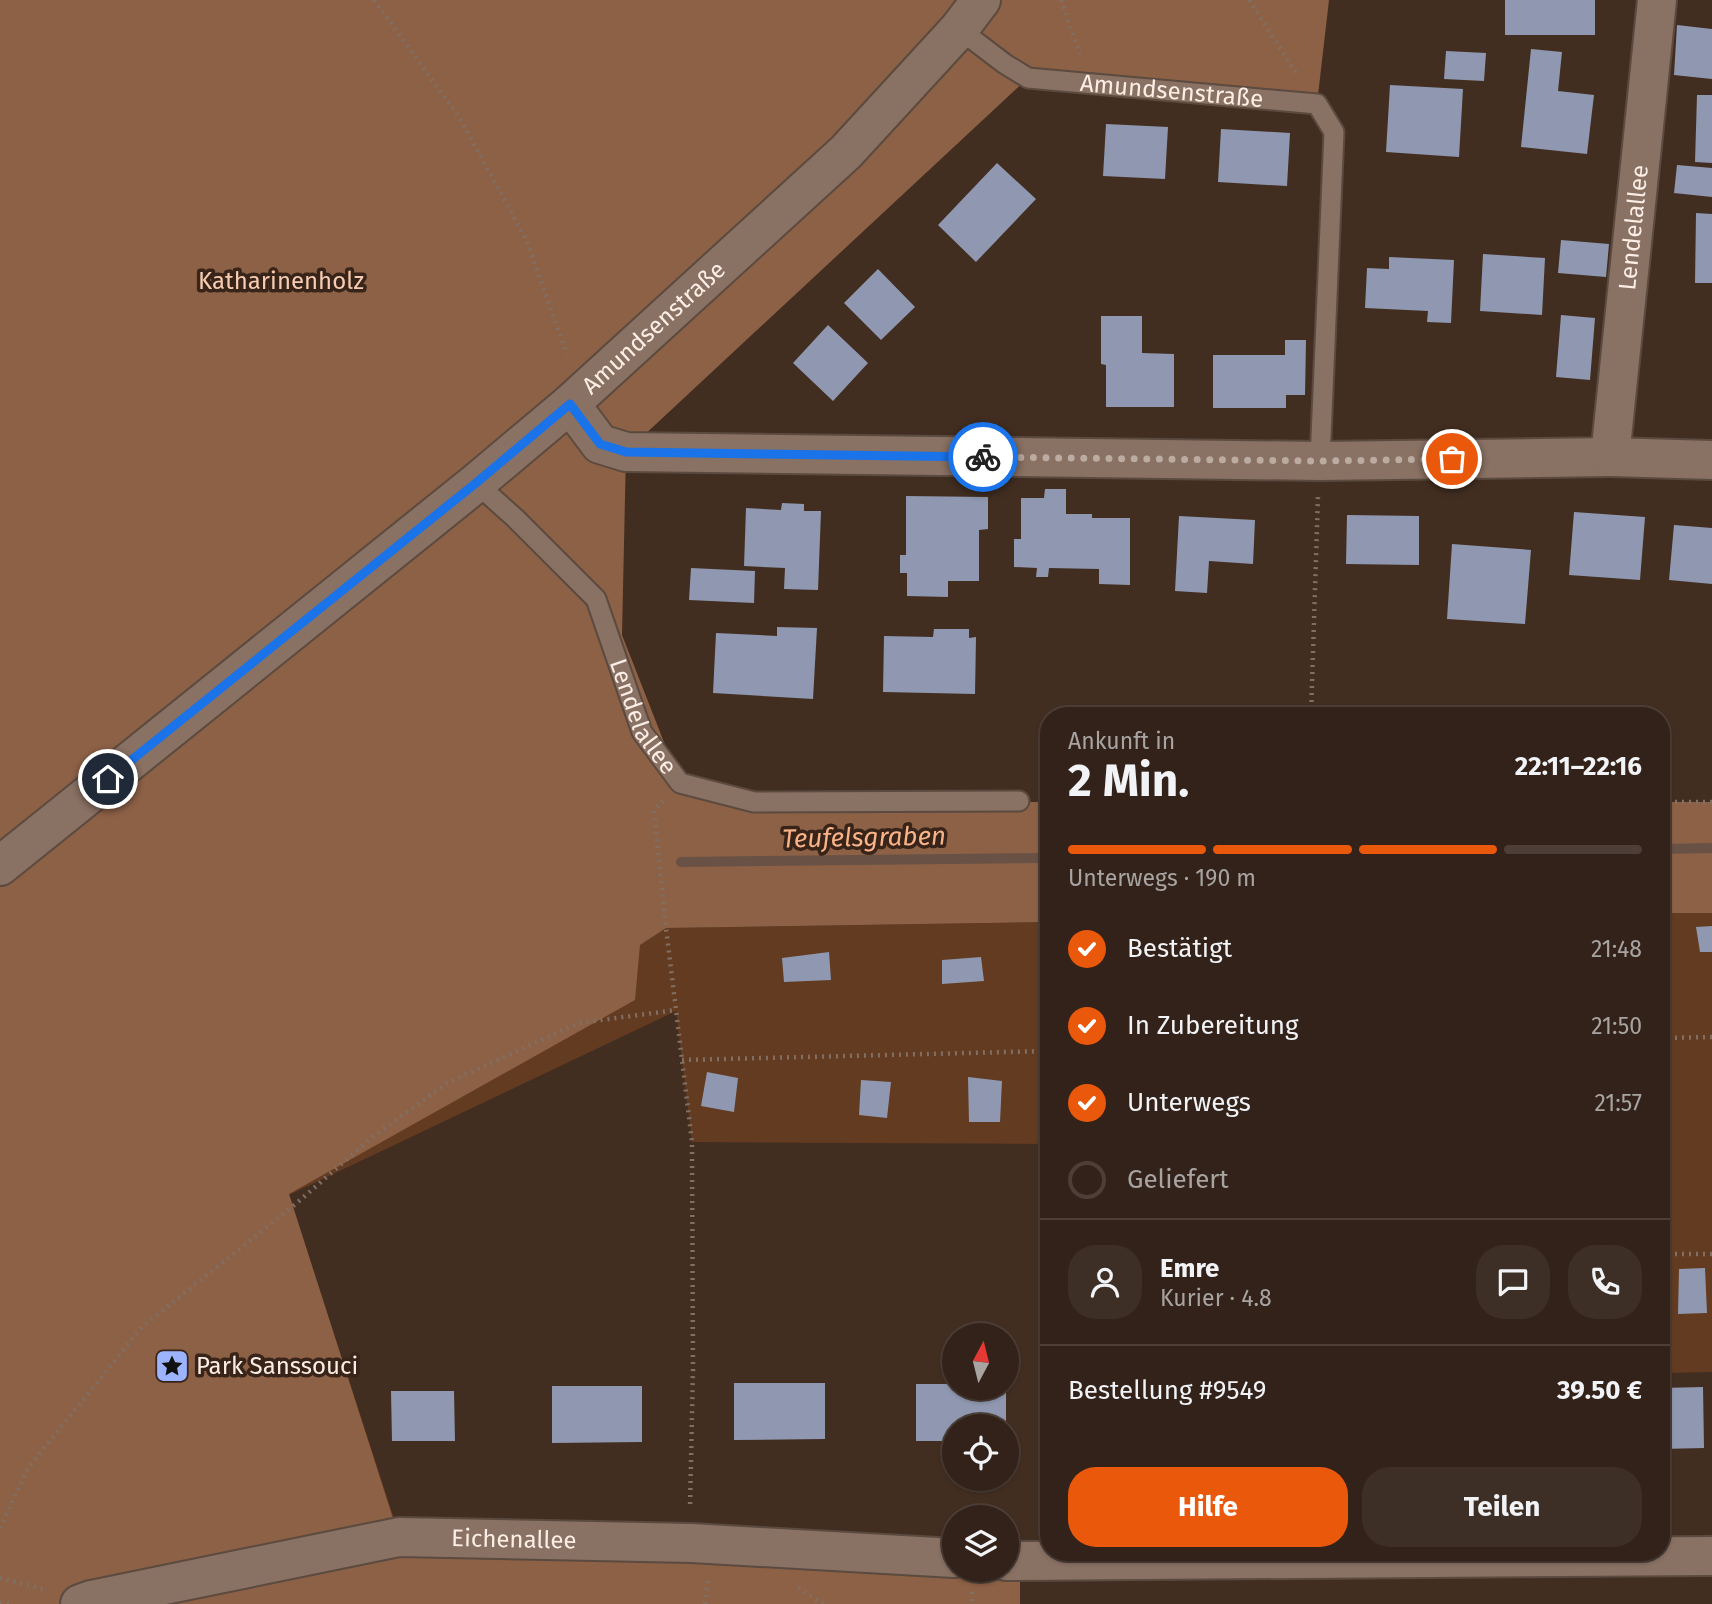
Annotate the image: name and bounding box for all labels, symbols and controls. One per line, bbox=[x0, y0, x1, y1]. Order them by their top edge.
street label: Amundsenstraße bbox=[1079, 69, 1265, 113]
street label: Lendelallee bbox=[1613, 163, 1654, 292]
street label: Amundsenstraße bbox=[576, 255, 731, 400]
park label: Katharinenholz bbox=[198, 267, 364, 295]
courier bbox=[948, 422, 1018, 492]
pin bbox=[1422, 429, 1482, 489]
icon: bike bbox=[964, 438, 1002, 476]
icon: bag bbox=[1433, 440, 1471, 478]
street label: Lendelallee bbox=[604, 655, 683, 780]
text: Ankunft in bbox=[1068, 727, 1175, 755]
pin bbox=[78, 749, 138, 809]
text: 22:11–22:16 bbox=[1515, 751, 1642, 782]
text: 2 Min. bbox=[1068, 753, 1189, 808]
icon: home bbox=[89, 760, 127, 798]
water label: Teufelsgraben bbox=[782, 821, 946, 854]
text: Unterwegs · 190 m bbox=[1068, 864, 1256, 892]
icon: check bbox=[1068, 930, 1106, 968]
text: Bestätigt bbox=[1127, 933, 1232, 964]
text: 21:48 bbox=[1591, 935, 1642, 963]
icon: check bbox=[1068, 1007, 1106, 1045]
text: In Zubereitung bbox=[1127, 1010, 1299, 1041]
text: 21:50 bbox=[1591, 1012, 1642, 1040]
icon: check bbox=[1068, 1084, 1106, 1122]
text: Unterwegs bbox=[1127, 1087, 1251, 1118]
text: 21:57 bbox=[1594, 1089, 1642, 1117]
text: Geliefert bbox=[1127, 1164, 1229, 1195]
button: person bbox=[1068, 1245, 1142, 1319]
button: chat bbox=[1476, 1245, 1550, 1319]
button: phone bbox=[1568, 1245, 1642, 1319]
text: Emre bbox=[1160, 1253, 1219, 1284]
text: Kurier · 4.8 bbox=[1160, 1284, 1272, 1312]
north arrow bbox=[942, 1323, 1018, 1400]
map controls bbox=[942, 1323, 1019, 1582]
place icon: Park Sanssouci bbox=[153, 1347, 191, 1385]
place label: Park Sanssouci bbox=[196, 1352, 358, 1380]
text: Bestellung #9549 bbox=[1068, 1375, 1266, 1406]
text: 39.50 € bbox=[1557, 1375, 1642, 1406]
button: locate bbox=[942, 1414, 1019, 1491]
button: Hilfe bbox=[1068, 1467, 1348, 1547]
button: Teilen bbox=[1362, 1467, 1642, 1547]
button: layers bbox=[942, 1505, 1019, 1582]
street label: Eichenallee bbox=[451, 1524, 577, 1555]

